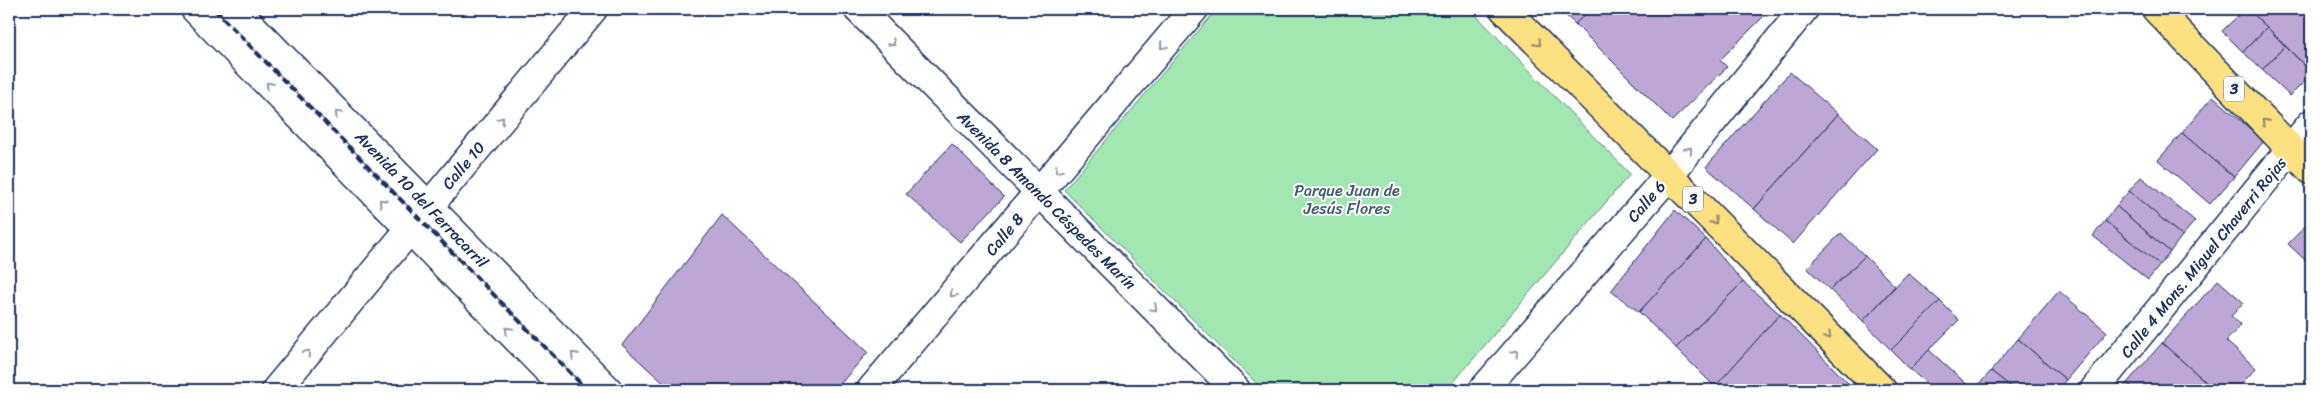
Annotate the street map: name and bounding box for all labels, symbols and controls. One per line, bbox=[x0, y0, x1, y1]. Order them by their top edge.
one-way arrow bbox=[886, 38, 895, 47]
one-way arrow bbox=[1532, 38, 1541, 47]
one-way arrow bbox=[1160, 40, 1169, 49]
road number: 3 bbox=[2224, 76, 2244, 102]
one-way arrow bbox=[266, 82, 275, 91]
street label: Avenida 8 Amando Céspedes Marín bbox=[949, 103, 1144, 297]
one-way arrow bbox=[335, 111, 344, 120]
one-way arrow bbox=[495, 117, 503, 126]
one-way arrow bbox=[2262, 119, 2271, 128]
street label: Avenida 10 del Ferrocarril bbox=[347, 123, 496, 275]
street label: Calle 10 bbox=[434, 134, 493, 196]
one-way arrow bbox=[1683, 147, 1691, 156]
street label: Calle 4 Mons. Miguel Chaverri Rojas bbox=[2113, 150, 2295, 365]
one-way arrow bbox=[1055, 165, 1064, 174]
street label: Calle 6 bbox=[1619, 173, 1673, 229]
park label: Parque Juan de Jesús Flores bbox=[1294, 176, 1400, 223]
road number: 3 bbox=[1683, 186, 1703, 212]
one-way arrow bbox=[379, 199, 388, 208]
street label: Calle 8 bbox=[977, 206, 1032, 262]
one-way arrow bbox=[1708, 215, 1717, 224]
one-way arrow bbox=[950, 288, 959, 297]
one-way arrow bbox=[1148, 302, 1157, 311]
one-way arrow bbox=[505, 327, 514, 336]
one-way arrow bbox=[1823, 331, 1832, 340]
one-way arrow bbox=[302, 349, 311, 358]
one-way arrow bbox=[1509, 350, 1518, 359]
one-way arrow bbox=[571, 352, 580, 361]

